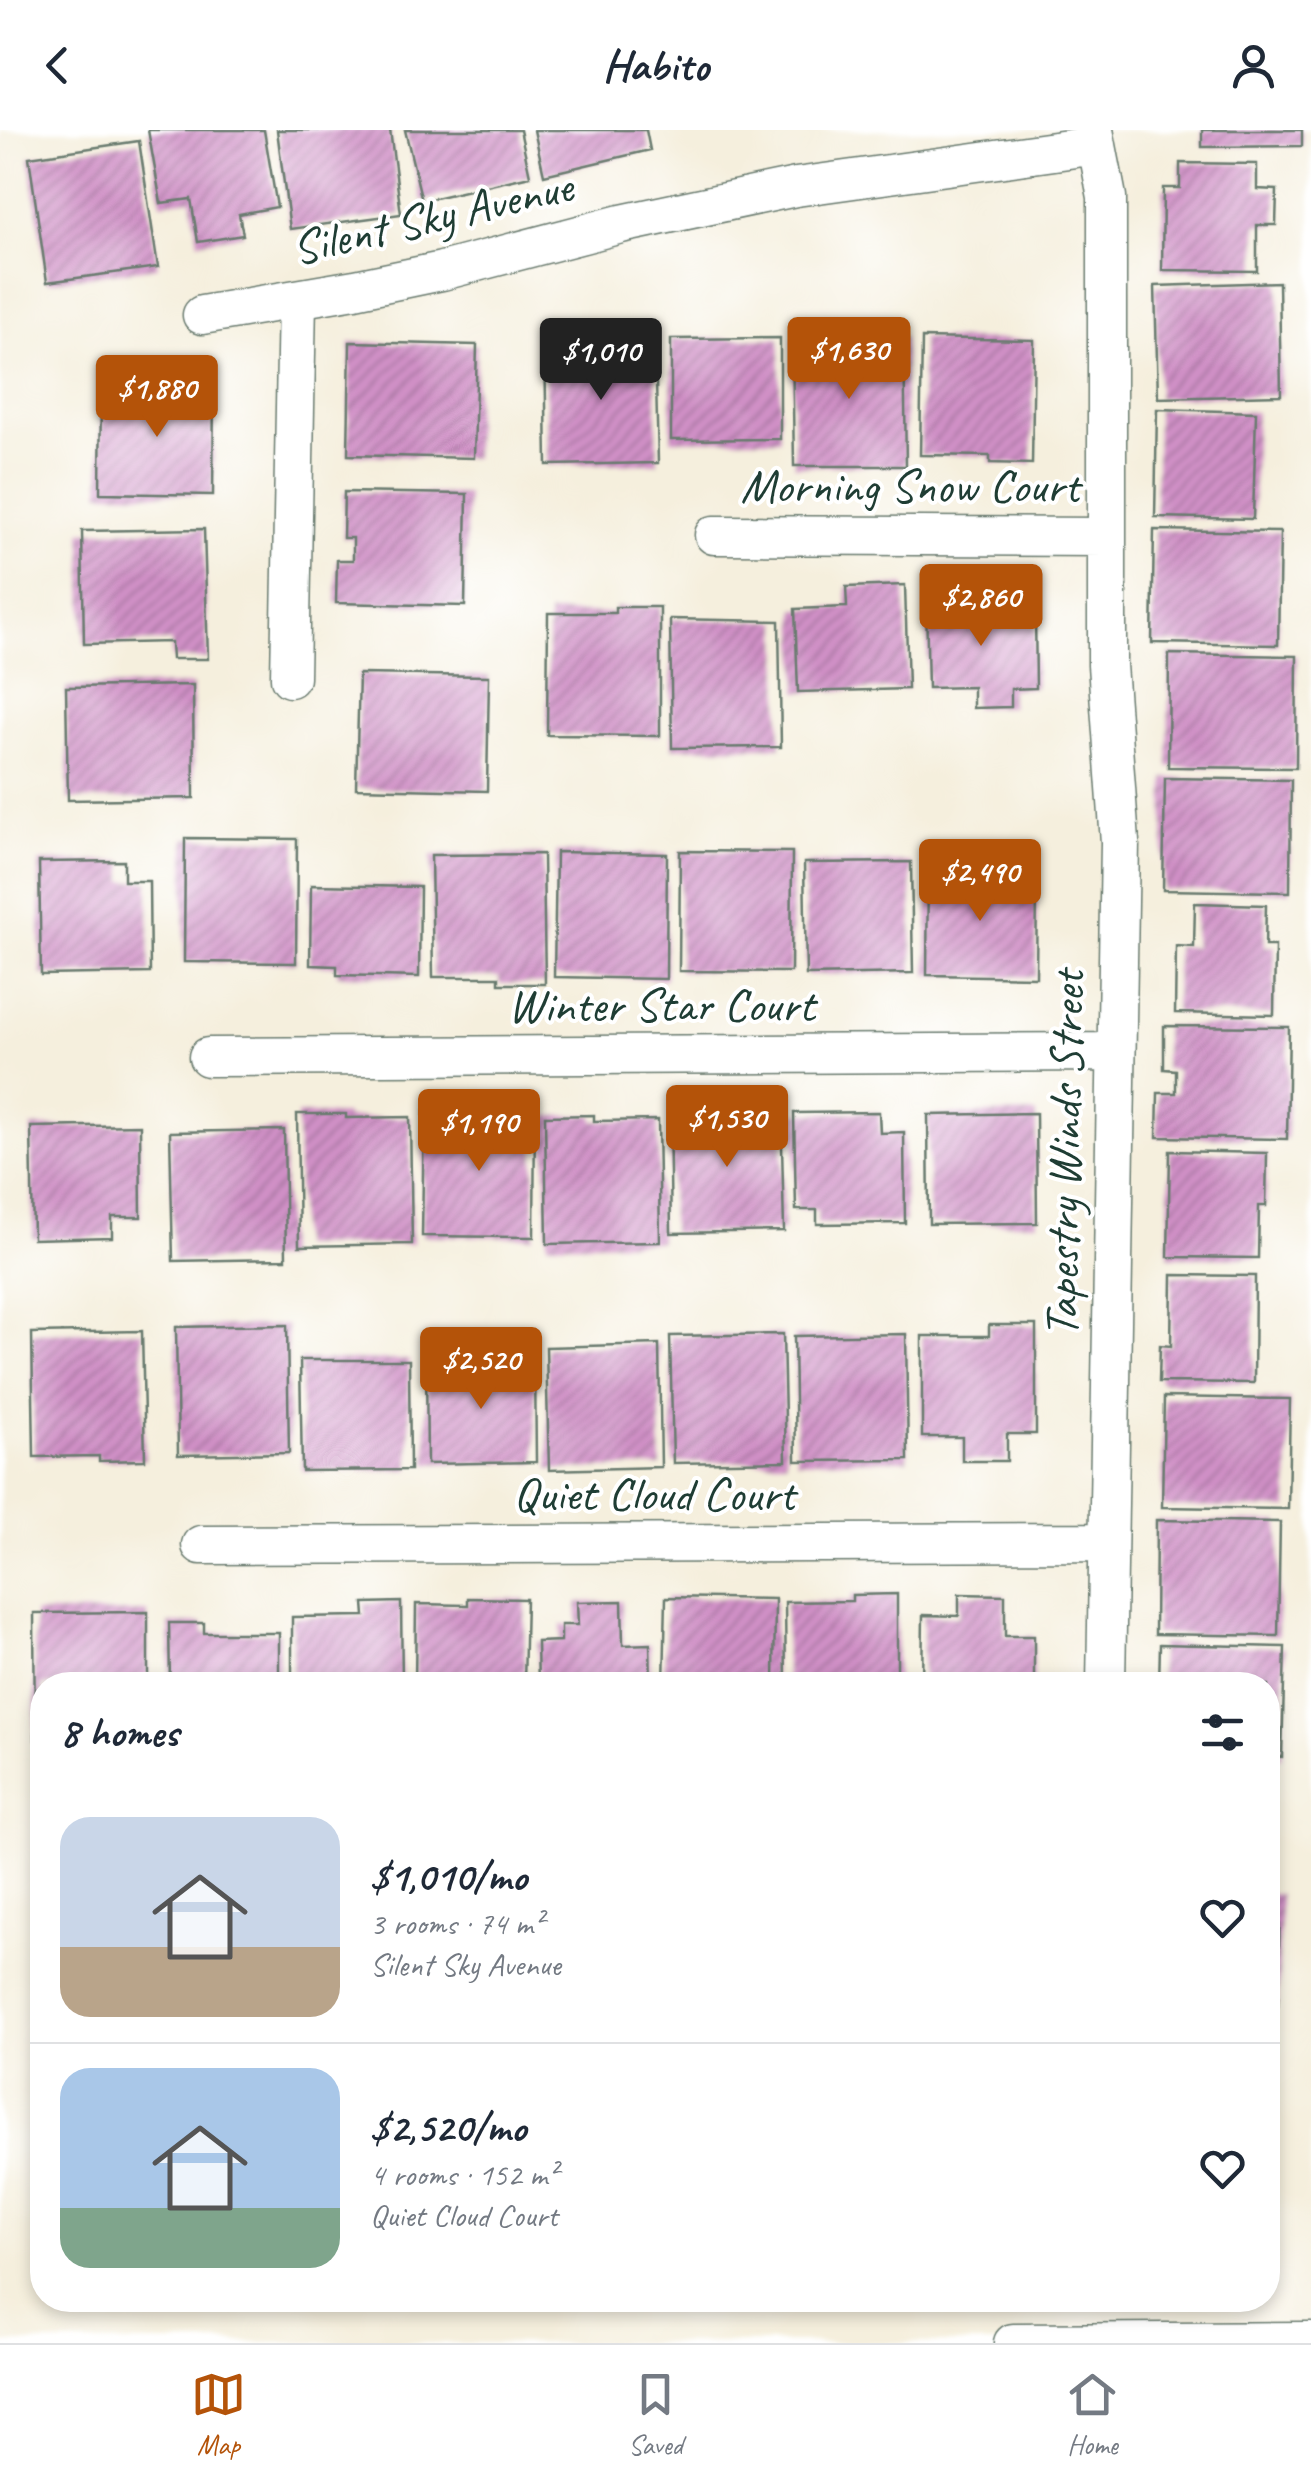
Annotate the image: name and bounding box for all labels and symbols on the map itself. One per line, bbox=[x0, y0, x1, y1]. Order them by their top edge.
street label: Silent Sky Avenue bbox=[286, 155, 581, 278]
pin: $1,630 bbox=[768, 317, 930, 402]
pin: $1,010 bbox=[520, 318, 682, 403]
pin: $1,880 bbox=[76, 355, 238, 440]
street label: Morning Snow Court bbox=[741, 456, 1084, 516]
pin: $2,860 bbox=[900, 564, 1062, 649]
pin: $2,490 bbox=[899, 839, 1061, 924]
street label: Tapestry Winds Street bbox=[1031, 966, 1097, 1338]
street label: Winter Star Court bbox=[508, 975, 818, 1035]
pin: $1,530 bbox=[646, 1085, 808, 1170]
pin: $1,190 bbox=[398, 1089, 560, 1174]
pin: $2,520 bbox=[400, 1327, 562, 1412]
street label: Quiet Cloud Court bbox=[513, 1464, 799, 1524]

